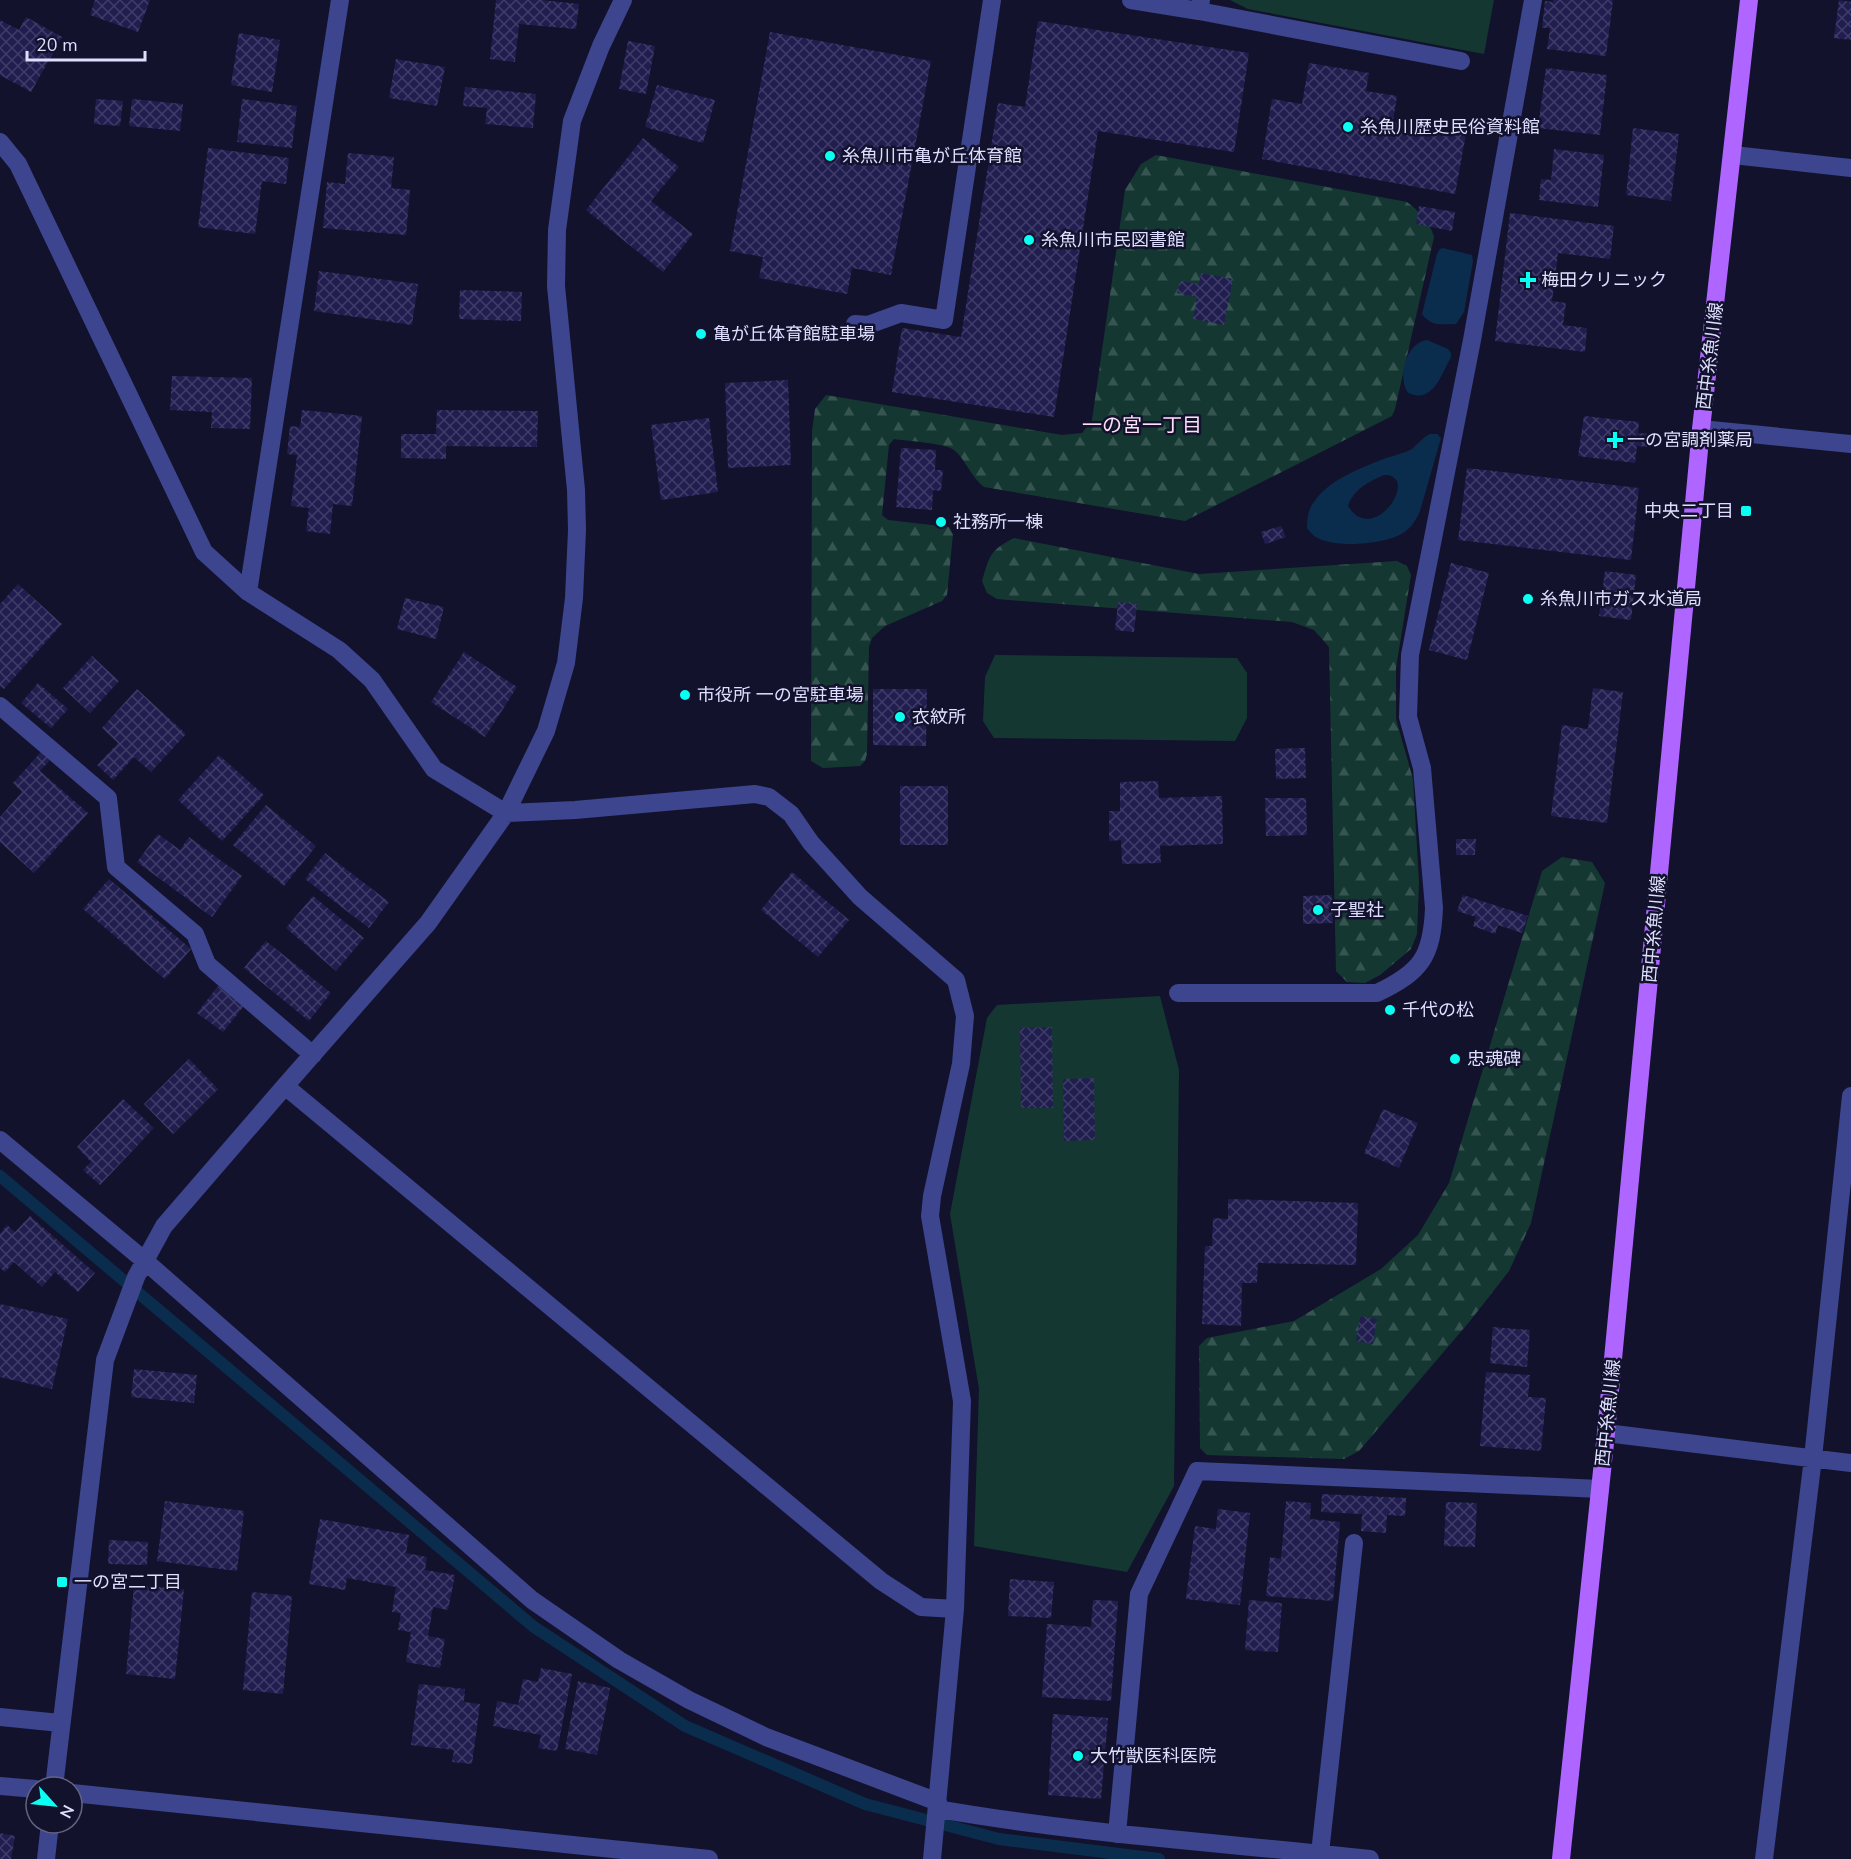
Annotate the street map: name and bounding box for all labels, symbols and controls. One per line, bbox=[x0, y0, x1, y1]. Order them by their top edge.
scale bar bbox=[27, 24, 146, 62]
text: 20 m bbox=[36, 33, 78, 57]
place label: 糸魚川歴史民俗資料館 bbox=[1360, 115, 1540, 139]
marker: 糸魚川歴史民俗資料館 bbox=[1341, 120, 1355, 134]
place label: 糸魚川市亀が丘体育館 bbox=[842, 144, 1022, 168]
marker: 糸魚川市亀が丘体育館 bbox=[823, 149, 837, 163]
place label: 糸魚川市民図書館 bbox=[1041, 228, 1185, 252]
marker: 糸魚川市民図書館 bbox=[1022, 233, 1036, 247]
place label: 梅田クリニック bbox=[1541, 268, 1667, 292]
marker: 梅田クリニック bbox=[1519, 271, 1537, 289]
street label: 西中糸魚川線 bbox=[1692, 301, 1728, 411]
place label: 亀が丘体育館駐車場 bbox=[713, 322, 875, 346]
marker: 亀が丘体育館駐車場 bbox=[694, 327, 708, 341]
district label: 一の宮一丁目 bbox=[1082, 412, 1202, 439]
place label: 一の宮調剤薬局 bbox=[1627, 428, 1753, 452]
marker: 一の宮調剤薬局 bbox=[1608, 433, 1622, 447]
place label: 中央二丁目 bbox=[1644, 499, 1734, 523]
marker: 中央二丁目 bbox=[1739, 504, 1753, 518]
place label: 社務所一棟 bbox=[953, 510, 1043, 534]
marker: 社務所一棟 bbox=[934, 515, 948, 529]
place label: 糸魚川市ガス水道局 bbox=[1540, 587, 1702, 611]
marker: 糸魚川市ガス水道局 bbox=[1521, 592, 1535, 606]
place label: 市役所 一の宮駐車場 bbox=[697, 683, 864, 707]
marker: 市役所 一の宮駐車場 bbox=[678, 688, 692, 702]
place label: 衣紋所 bbox=[912, 705, 966, 729]
marker: 衣紋所 bbox=[893, 710, 907, 724]
street label: 西中糸魚川線 bbox=[1637, 874, 1671, 984]
place label: 子聖社 bbox=[1330, 898, 1384, 922]
marker: 子聖社 bbox=[1311, 903, 1325, 917]
place label: 千代の松 bbox=[1402, 998, 1474, 1022]
marker: 千代の松 bbox=[1383, 1003, 1397, 1017]
place label: 忠魂碑 bbox=[1467, 1047, 1521, 1071]
marker: 忠魂碑 bbox=[1448, 1052, 1462, 1066]
street label: 西中糸魚川線 bbox=[1590, 1358, 1626, 1468]
place label: 一の宮二丁目 bbox=[74, 1570, 182, 1594]
marker: 一の宮二丁目 bbox=[55, 1575, 69, 1589]
place label: 大竹獣医科医院 bbox=[1090, 1744, 1216, 1768]
marker: 大竹獣医科医院 bbox=[1071, 1749, 1085, 1763]
north arrow bbox=[24, 1775, 84, 1835]
text: N bbox=[54, 1801, 79, 1822]

